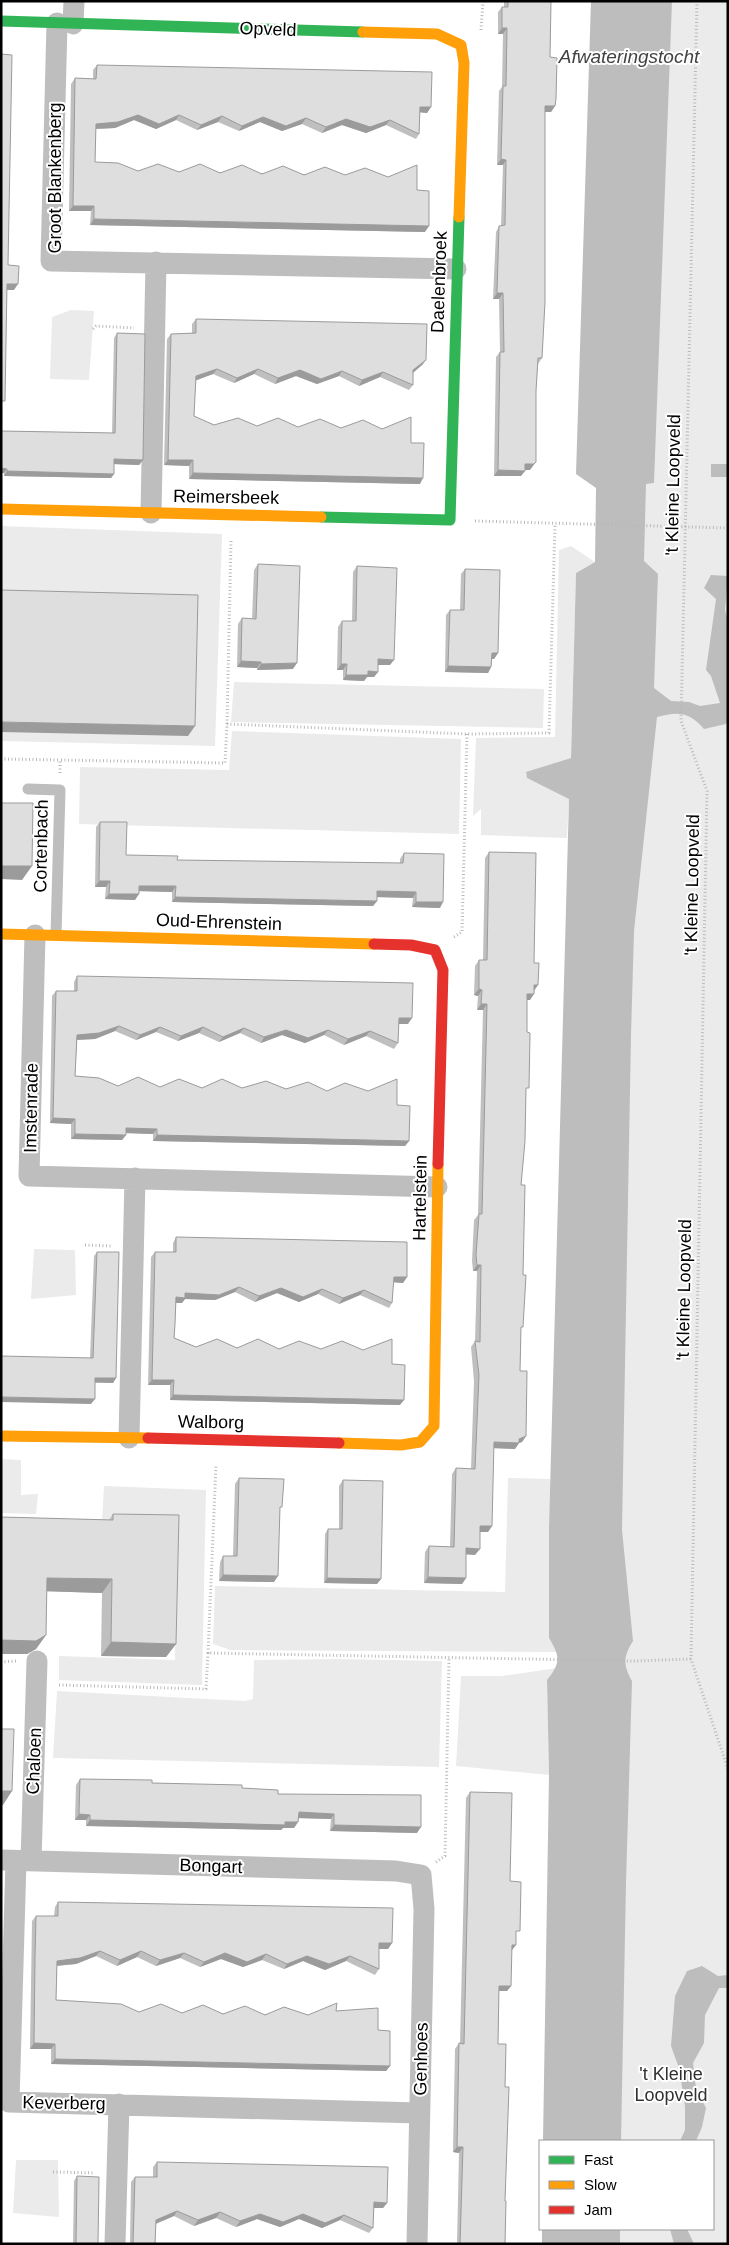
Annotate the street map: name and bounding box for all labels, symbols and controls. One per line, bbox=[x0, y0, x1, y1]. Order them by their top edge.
street label: Opveld bbox=[239, 18, 297, 40]
water label: Afwateringstocht bbox=[558, 46, 700, 67]
street label: Groot Blankenberg bbox=[45, 102, 65, 254]
street label: Daelenbroek bbox=[427, 230, 451, 333]
street label: 't Kleine Loopveld bbox=[662, 414, 684, 556]
street label: Reimersbeek bbox=[173, 486, 280, 508]
street label: Cortenbach bbox=[30, 799, 52, 893]
street label: 't Kleine Loopveld bbox=[681, 814, 703, 956]
street label: Oud-Ehrenstein bbox=[156, 910, 282, 934]
street label: Imstenrade bbox=[20, 1063, 42, 1153]
street label: Hartelstein bbox=[409, 1155, 431, 1241]
street label: 't Kleine Loopveld bbox=[673, 1219, 695, 1361]
street label: Walborg bbox=[178, 1411, 244, 1433]
street label: Chaloen bbox=[23, 1727, 45, 1795]
street label: Bongart bbox=[179, 1855, 243, 1877]
street label: Genhoes bbox=[410, 2022, 432, 2096]
park label: 't Kleine Loopveld bbox=[634, 2064, 708, 2105]
street label: Keverberg bbox=[22, 2092, 106, 2114]
legend bbox=[539, 2140, 714, 2230]
text: Fast bbox=[584, 2151, 614, 2168]
text: Slow bbox=[584, 2176, 617, 2193]
text: Jam bbox=[584, 2201, 612, 2218]

